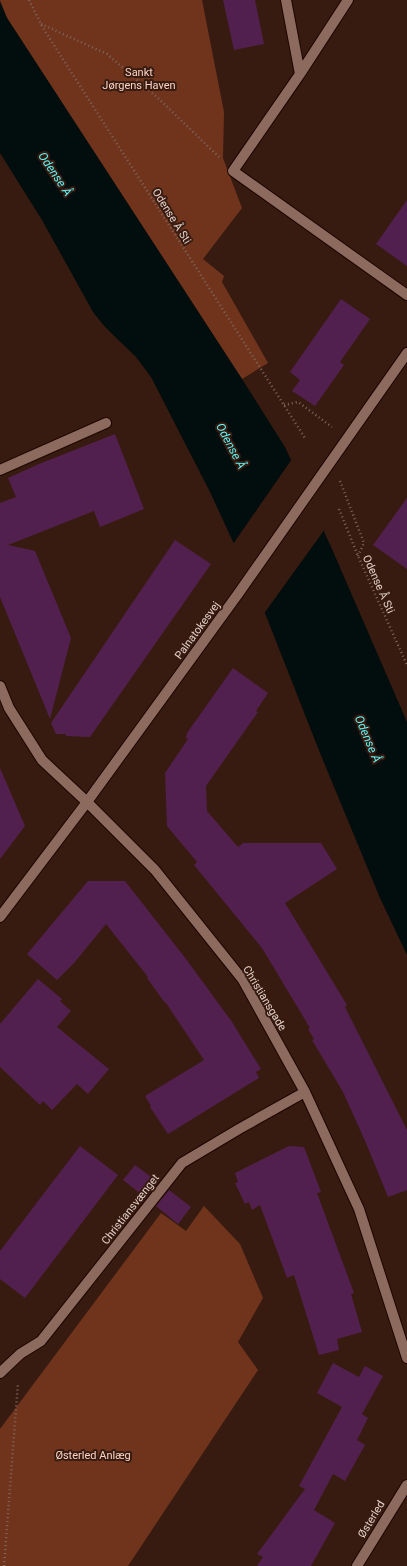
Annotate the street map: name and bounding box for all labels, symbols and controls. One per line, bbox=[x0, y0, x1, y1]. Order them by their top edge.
park label: Sankt Jørgens Haven bbox=[102, 66, 176, 92]
water label: Odense Å bbox=[35, 148, 76, 199]
street label: Odense Å Sti bbox=[149, 186, 195, 246]
water label: Odense Å bbox=[213, 420, 251, 471]
street label: Odense Å Sti bbox=[360, 553, 398, 615]
street label: Palnatokesvej bbox=[172, 599, 223, 662]
water label: Odense Å bbox=[352, 713, 386, 765]
street label: Christiansgade bbox=[240, 963, 289, 1033]
street label: Christiansvænget bbox=[99, 1171, 162, 1247]
park label: Østerled Anlæg bbox=[55, 1449, 131, 1462]
street label: Østerled bbox=[355, 1498, 388, 1540]

